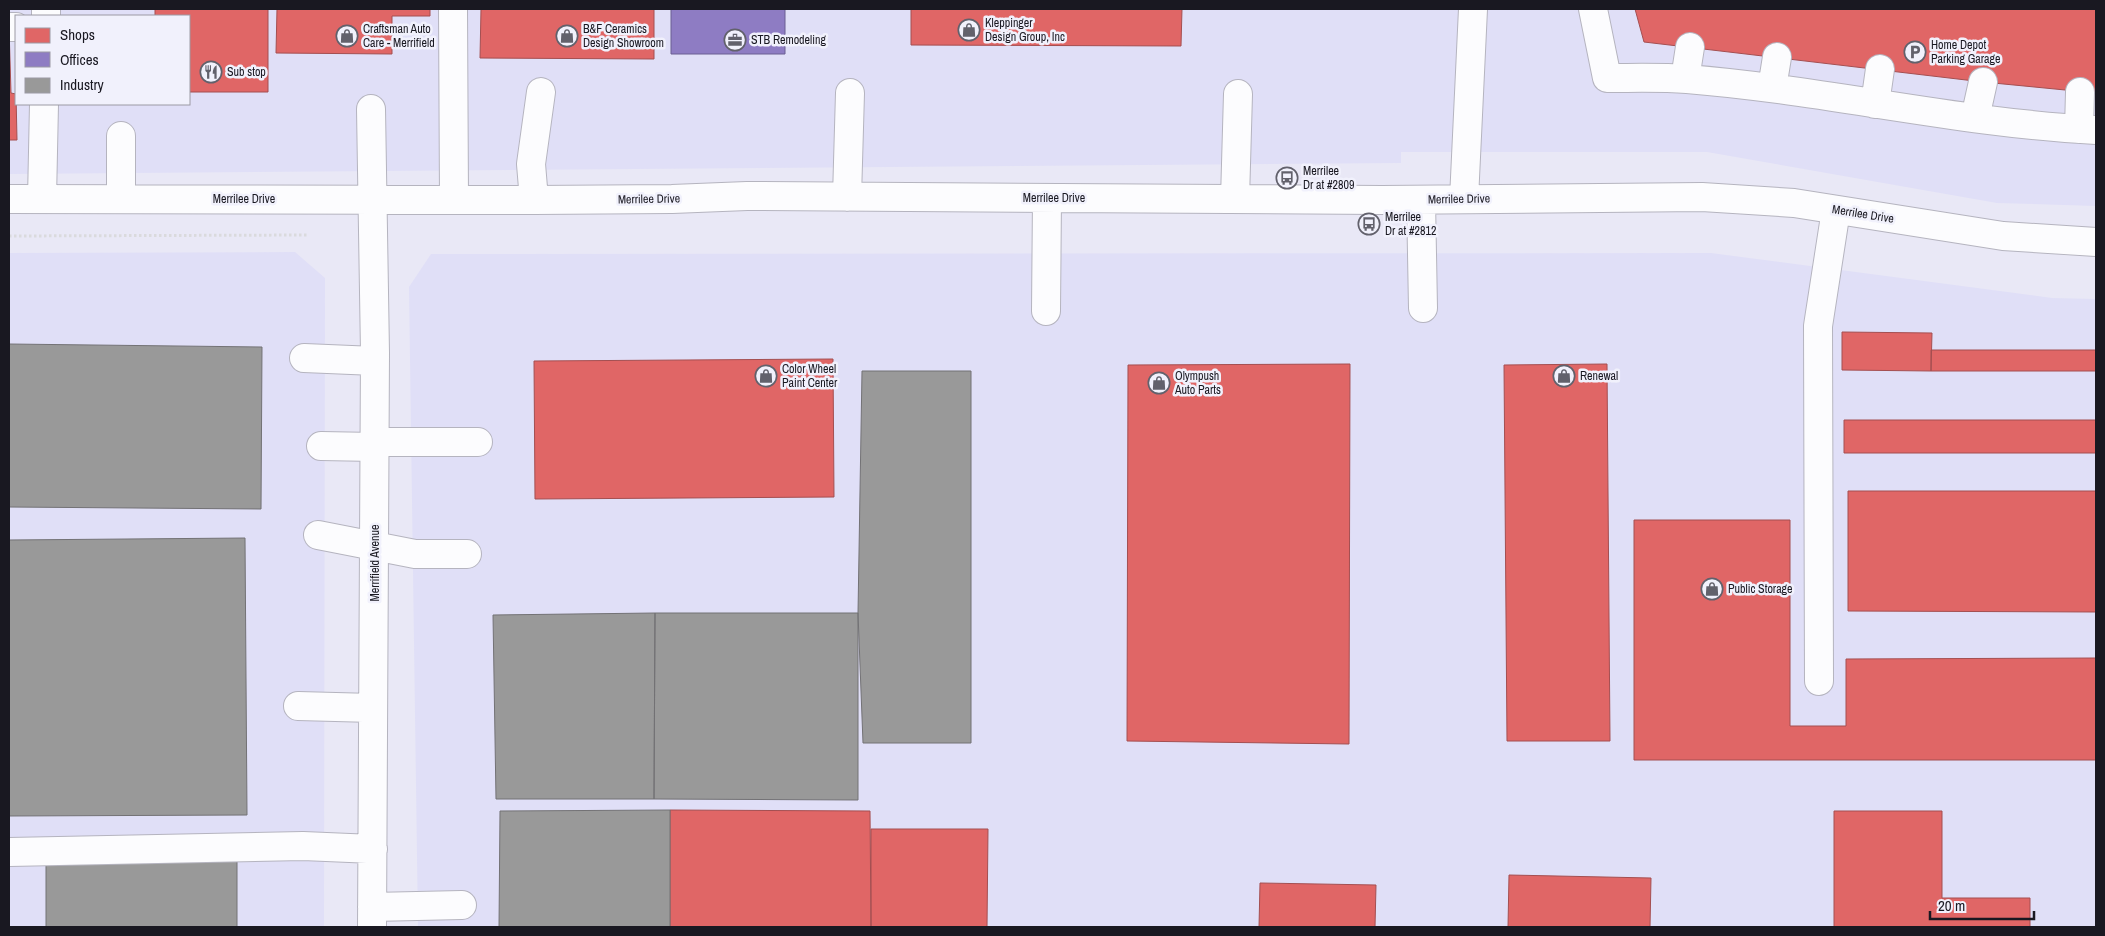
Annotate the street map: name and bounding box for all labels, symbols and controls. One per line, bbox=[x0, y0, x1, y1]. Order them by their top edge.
legend bbox=[15, 15, 190, 105]
place label: Kleppinger Design Group, Inc bbox=[985, 15, 1065, 45]
shop icon: Kleppinger Design Group, Inc bbox=[957, 18, 981, 42]
place label: Craftsman Auto Care - Merrifield bbox=[363, 21, 435, 51]
place label: B&F Ceramics Design Showroom bbox=[583, 21, 664, 51]
text: Shops bbox=[60, 24, 95, 45]
shop icon: Craftsman Auto Care - Merrifield bbox=[335, 24, 359, 48]
shop icon: B&F Ceramics Design Showroom bbox=[555, 24, 579, 48]
office icon: STB Remodeling bbox=[723, 28, 747, 52]
place label: STB Remodeling bbox=[751, 32, 826, 48]
place label: Home Depot Parking Garage bbox=[1931, 37, 2000, 67]
parking icon: Home Depot Parking Garage bbox=[1903, 40, 1927, 64]
text: Offices bbox=[60, 49, 99, 70]
restaurant icon: Sub stop bbox=[199, 60, 223, 84]
place label: Sub stop bbox=[227, 64, 266, 80]
text: Industry bbox=[60, 74, 105, 95]
place label: Merrilee Dr at #2809 bbox=[1303, 163, 1354, 193]
bus stop icon: Merrilee Dr at #2809 bbox=[1275, 166, 1299, 190]
street label: Merrilee Drive bbox=[618, 190, 680, 208]
street label: Merrilee Drive bbox=[1023, 190, 1085, 206]
street label: Merrilee Drive bbox=[1428, 190, 1490, 208]
street label: Merrilee Drive bbox=[213, 191, 275, 207]
street label: Merrilee Drive bbox=[1831, 201, 1895, 227]
place label: Merrilee Dr at #2812 bbox=[1385, 209, 1436, 239]
bus stop icon: Merrilee Dr at #2812 bbox=[1357, 212, 1381, 236]
place label: Color Wheel Paint Center bbox=[782, 361, 838, 391]
shop icon: Color Wheel Paint Center bbox=[754, 364, 778, 388]
shop icon: Renewal bbox=[1552, 364, 1576, 388]
place label: Olympush Auto Parts bbox=[1174, 368, 1221, 398]
place label: Renewal bbox=[1580, 368, 1618, 384]
shop icon: Olympush Auto Parts bbox=[1147, 371, 1171, 395]
street label: Merrifield Avenue bbox=[367, 525, 383, 601]
shop icon: Public Storage bbox=[1700, 577, 1724, 601]
place label: Public Storage bbox=[1728, 581, 1793, 597]
scale bar bbox=[1930, 888, 2034, 920]
text: 20 m bbox=[1938, 895, 1965, 916]

